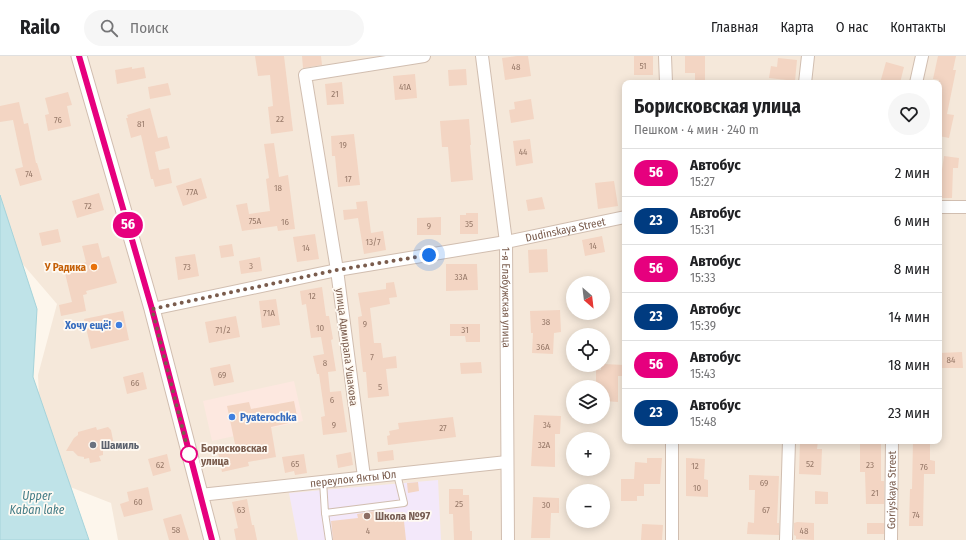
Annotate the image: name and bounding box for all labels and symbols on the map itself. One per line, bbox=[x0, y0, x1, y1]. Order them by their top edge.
house number: 51 bbox=[639, 61, 647, 71]
house number: 48 bbox=[512, 62, 521, 72]
house number: 41А bbox=[399, 82, 411, 92]
house number: 21 bbox=[331, 89, 339, 99]
house number: 22 bbox=[276, 114, 284, 124]
house number: 76 bbox=[54, 115, 62, 125]
house number: 81 bbox=[137, 119, 145, 129]
house number: 19 bbox=[339, 140, 347, 150]
house number: 44 bbox=[519, 147, 528, 157]
house number: 74 bbox=[25, 169, 33, 179]
house number: 17 bbox=[344, 174, 352, 184]
house number: 18 bbox=[274, 183, 283, 193]
house number: 77А bbox=[186, 187, 198, 197]
house number: 72 bbox=[84, 201, 92, 211]
line badge: 56 bbox=[110, 212, 146, 238]
street label: Dudinskaya Street bbox=[524, 215, 607, 245]
house number: 75А bbox=[249, 216, 261, 226]
house number: 16 bbox=[281, 217, 290, 227]
house number: 35 bbox=[465, 219, 473, 229]
house number: 9 bbox=[427, 221, 431, 231]
house number: 13/7 bbox=[365, 237, 381, 247]
house number: 14 bbox=[589, 241, 598, 251]
house number: 14 bbox=[302, 243, 311, 253]
your location bbox=[419, 245, 439, 265]
street label: 1-я Елабужская улица bbox=[499, 247, 513, 348]
place label: У Радика bbox=[44, 261, 87, 274]
house number: 3 bbox=[249, 261, 253, 271]
marker: У Радика bbox=[89, 262, 99, 272]
house number: 73 bbox=[183, 262, 191, 272]
house number: 33А bbox=[455, 272, 468, 282]
north arrow bbox=[566, 276, 610, 320]
street label: улица Адмирала Ушакова bbox=[333, 287, 360, 407]
house number: 12 bbox=[308, 291, 316, 301]
house number: 71А bbox=[263, 308, 275, 318]
house number: 38 bbox=[542, 317, 551, 327]
place label: Хочу ещё! bbox=[64, 319, 111, 332]
house number: 9 bbox=[363, 319, 367, 329]
marker: Хочу ещё! bbox=[114, 320, 124, 330]
house number: 10 bbox=[316, 323, 324, 333]
house number: 71/2 bbox=[216, 325, 230, 335]
house number: 31 bbox=[461, 325, 469, 335]
house number: 36А bbox=[536, 342, 550, 352]
house number: 7 bbox=[370, 352, 374, 362]
house number: 84 bbox=[947, 355, 956, 365]
house number: 8 bbox=[323, 358, 328, 368]
house number: 69 bbox=[218, 370, 226, 380]
house number: 66 bbox=[131, 378, 140, 388]
house number: 5 bbox=[378, 382, 382, 392]
house number: 6 bbox=[330, 395, 335, 405]
place label: Pyaterochka bbox=[240, 411, 297, 424]
marker: Pyaterochka bbox=[227, 412, 237, 422]
house number: 9 bbox=[332, 420, 336, 430]
house number: 34 bbox=[543, 420, 552, 430]
house number: 27 bbox=[439, 423, 447, 433]
place label: Шамиль bbox=[101, 439, 140, 452]
marker: Шамиль bbox=[88, 440, 98, 450]
house number: 32А bbox=[538, 440, 551, 450]
place label: Борисковская улица bbox=[200, 442, 267, 468]
marker: Борисковская улица bbox=[180, 445, 198, 463]
street label: Goriyskaya Street bbox=[885, 450, 899, 529]
house number: 65 bbox=[291, 459, 299, 469]
house number: 52 bbox=[806, 459, 814, 469]
house number: 62 bbox=[156, 460, 164, 470]
house number: 23 bbox=[866, 460, 874, 470]
house number: 12 bbox=[691, 461, 699, 471]
house number: 76 bbox=[920, 462, 928, 472]
street label: переулок Якты Юл bbox=[309, 468, 397, 490]
house number: 69 bbox=[760, 478, 768, 488]
house number: 10 bbox=[693, 483, 701, 493]
house number: 21 bbox=[871, 488, 879, 498]
water label: Upper Kaban lake bbox=[10, 489, 65, 517]
house number: 60 bbox=[133, 497, 143, 507]
house number: 25 bbox=[455, 499, 463, 509]
house number: 30 bbox=[542, 500, 551, 510]
house number: 63 bbox=[237, 505, 245, 515]
house number: 67 bbox=[762, 505, 770, 515]
place label: Школа №97 bbox=[375, 510, 430, 523]
house number: 74 bbox=[912, 510, 920, 520]
marker: Школа №97 bbox=[362, 511, 372, 521]
house number: 58 bbox=[172, 525, 181, 535]
house number: 4 bbox=[366, 526, 371, 536]
house number: 48 bbox=[800, 526, 809, 536]

